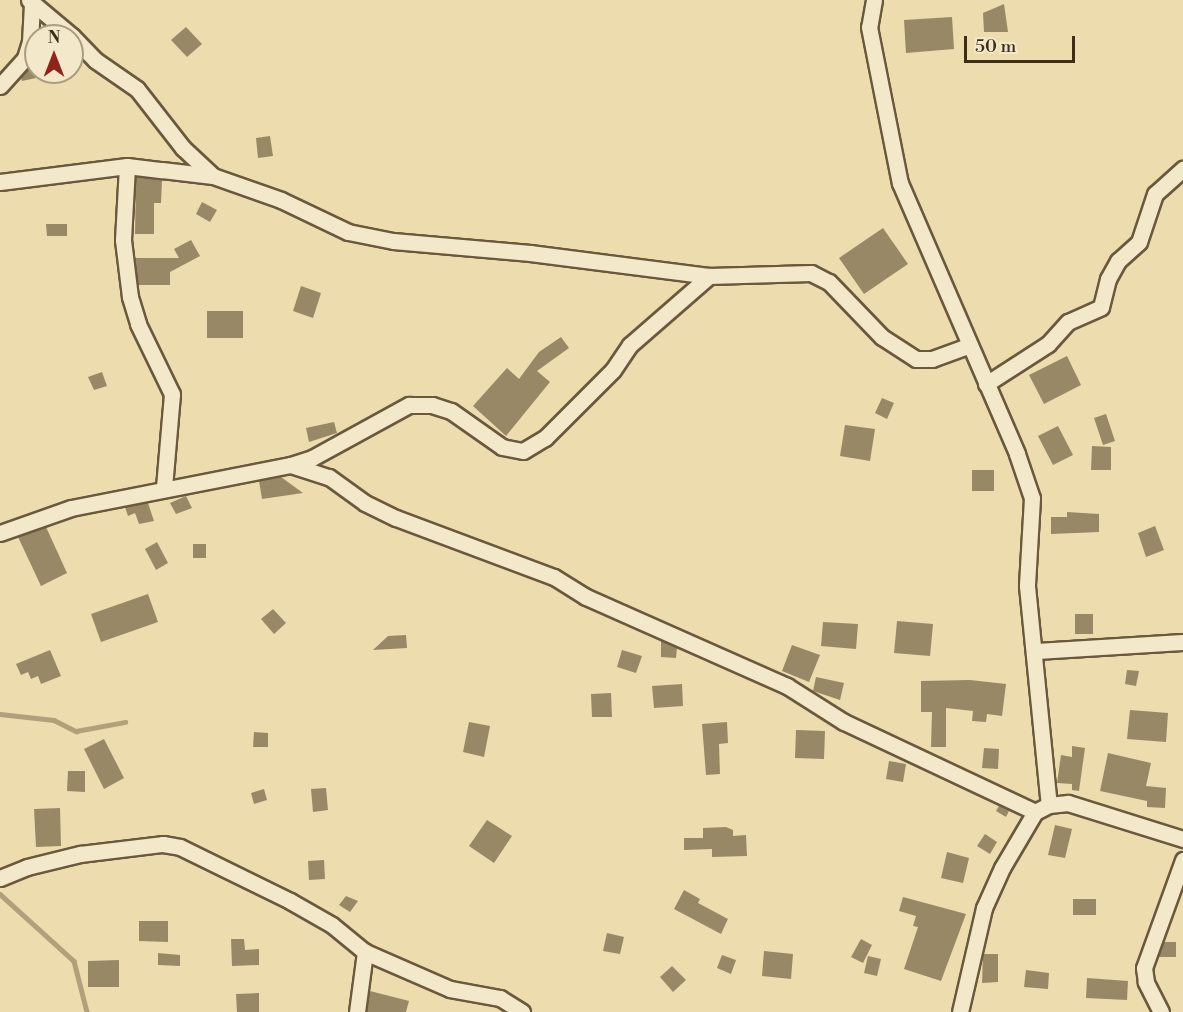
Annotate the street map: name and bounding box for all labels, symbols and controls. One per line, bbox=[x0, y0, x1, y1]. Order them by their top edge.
north arrow bbox=[24, 24, 84, 84]
scale bar bbox=[967, 24, 1078, 62]
text: N bbox=[48, 28, 60, 48]
text: 50 m bbox=[975, 35, 1016, 58]

